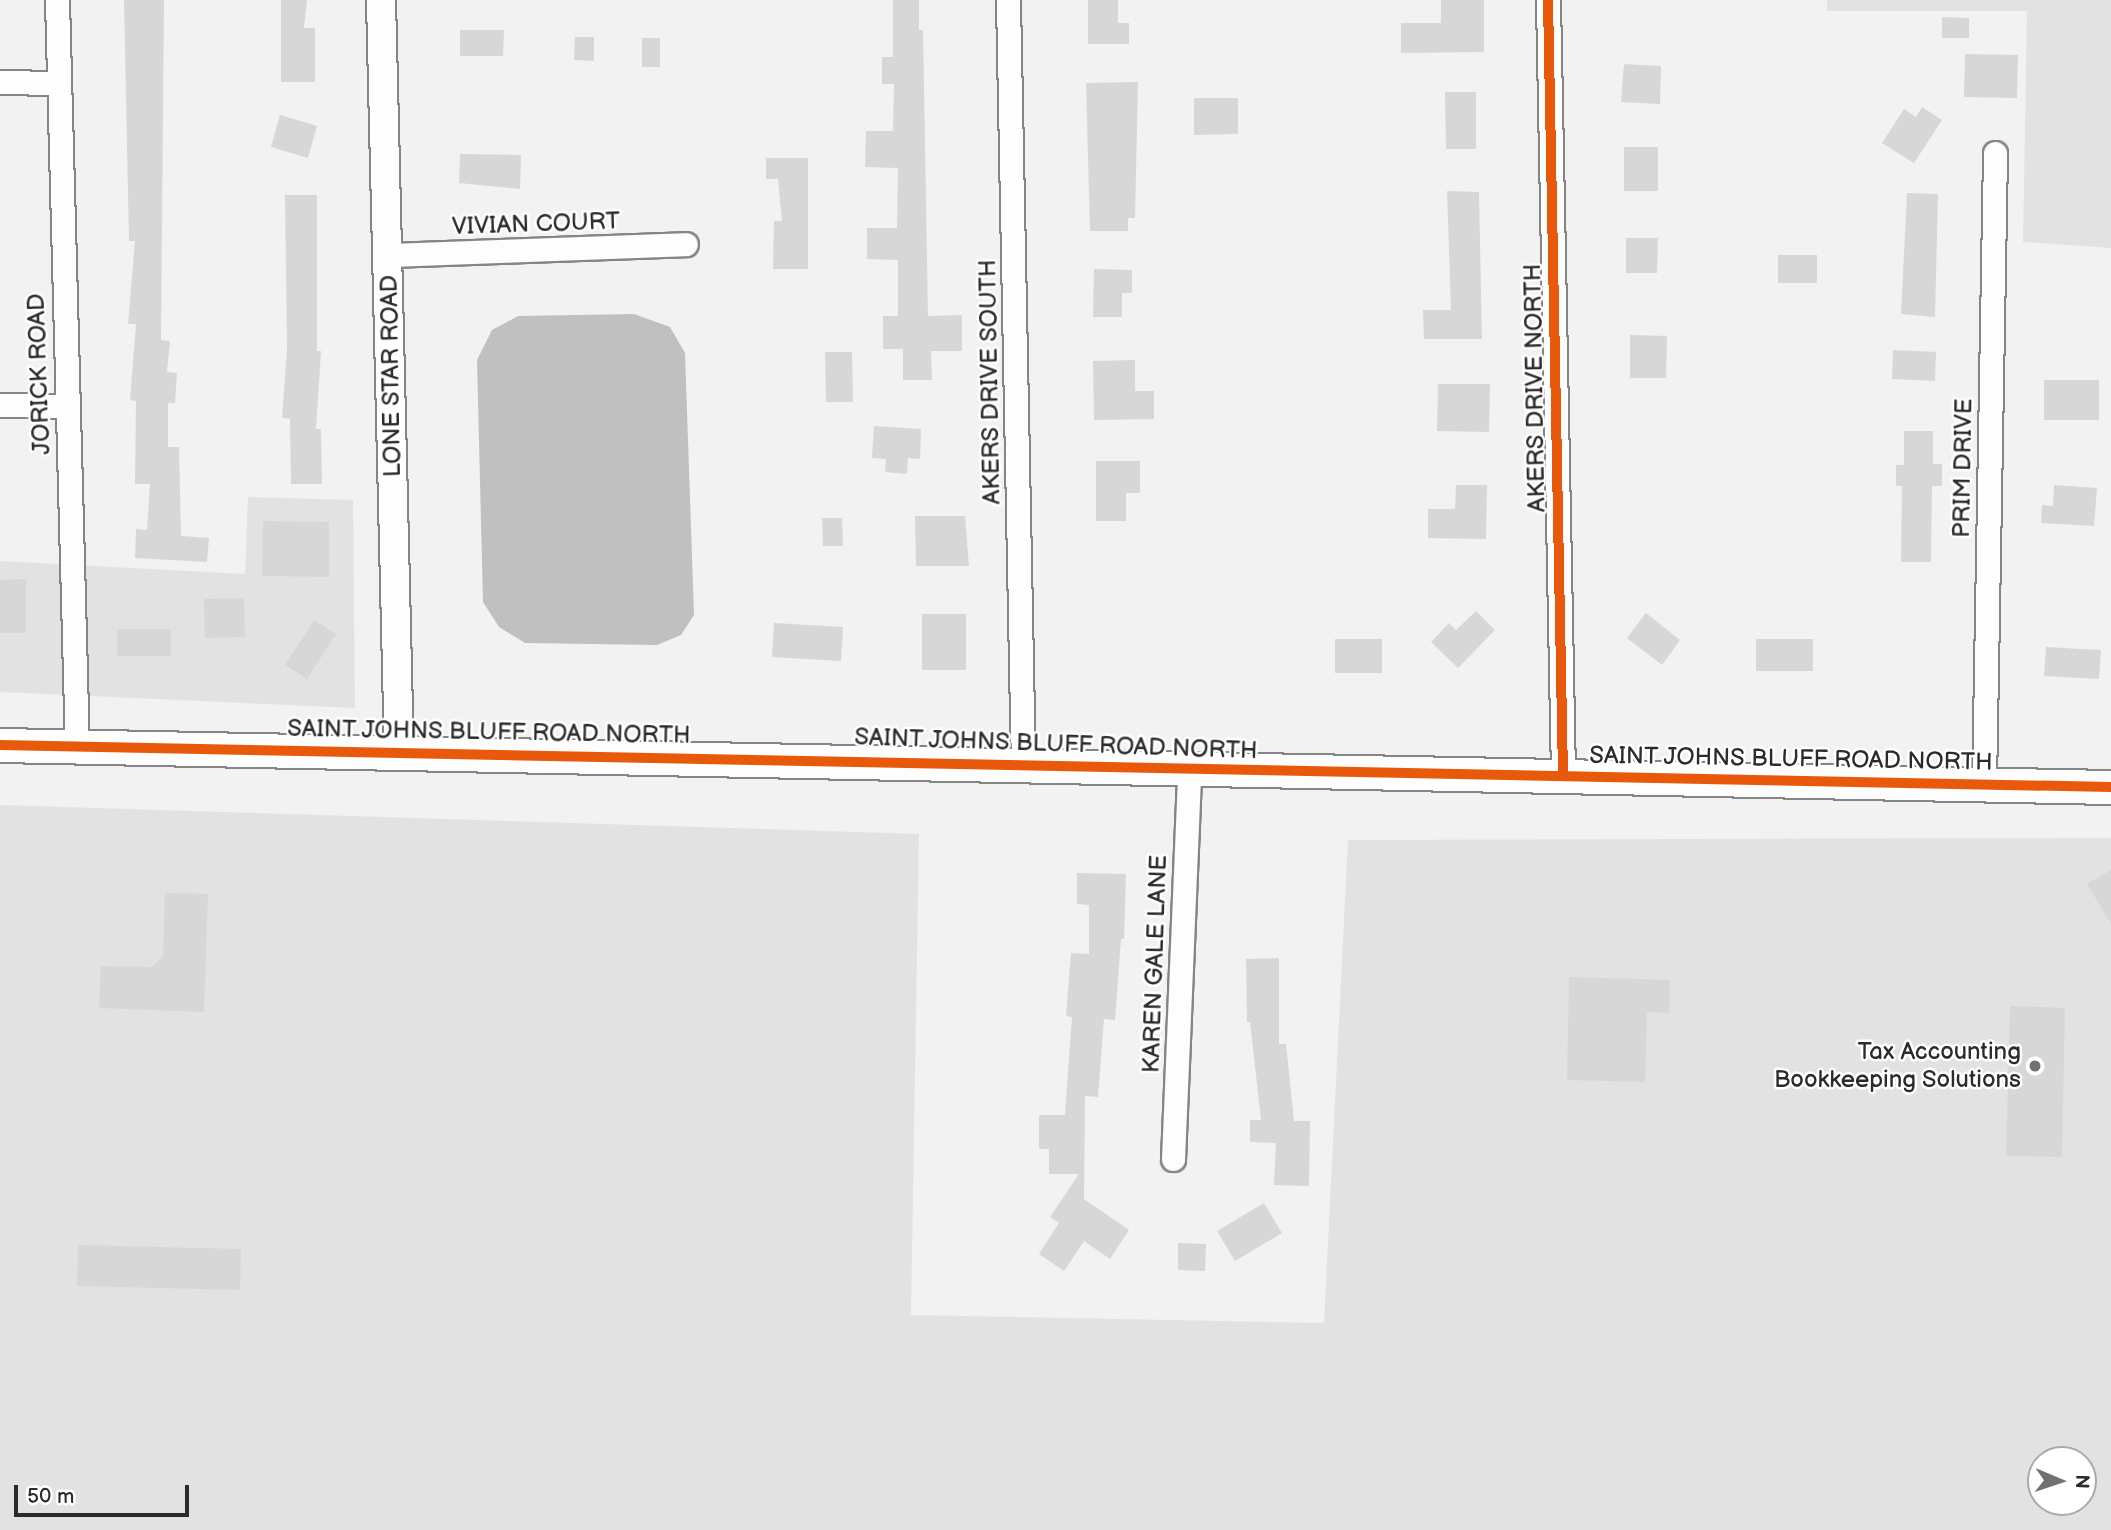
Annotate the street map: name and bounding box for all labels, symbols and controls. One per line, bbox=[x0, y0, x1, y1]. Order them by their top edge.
street label: VIVIAN COURT bbox=[451, 207, 621, 241]
street label: AKERS DRIVE SOUTH bbox=[973, 259, 1007, 505]
street label: AKERS DRIVE NORTH bbox=[1518, 264, 1552, 512]
street label: LONE STAR ROAD bbox=[375, 274, 407, 478]
street label: JORICK ROAD bbox=[22, 293, 56, 455]
street label: PRIM DRIVE bbox=[1947, 398, 1979, 538]
street label: SAINT JOHNS BLUFF ROAD NORTH bbox=[286, 714, 692, 750]
street label: SAINT JOHNS BLUFF ROAD NORTH bbox=[853, 723, 1259, 765]
street label: SAINT JOHNS BLUFF ROAD NORTH bbox=[1588, 741, 1994, 777]
street label: KAREN GALE LANE bbox=[1137, 854, 1173, 1074]
place label: Tax Accounting Bookkeeping Solutions bbox=[1773, 1038, 2021, 1094]
marker: Tax Accounting Bookkeeping Solutions bbox=[2027, 1058, 2043, 1074]
north arrow bbox=[2027, 1446, 2097, 1516]
scale bar bbox=[18, 1470, 192, 1514]
text: N bbox=[2070, 1474, 2093, 1489]
text: 50 m bbox=[27, 1484, 74, 1509]

